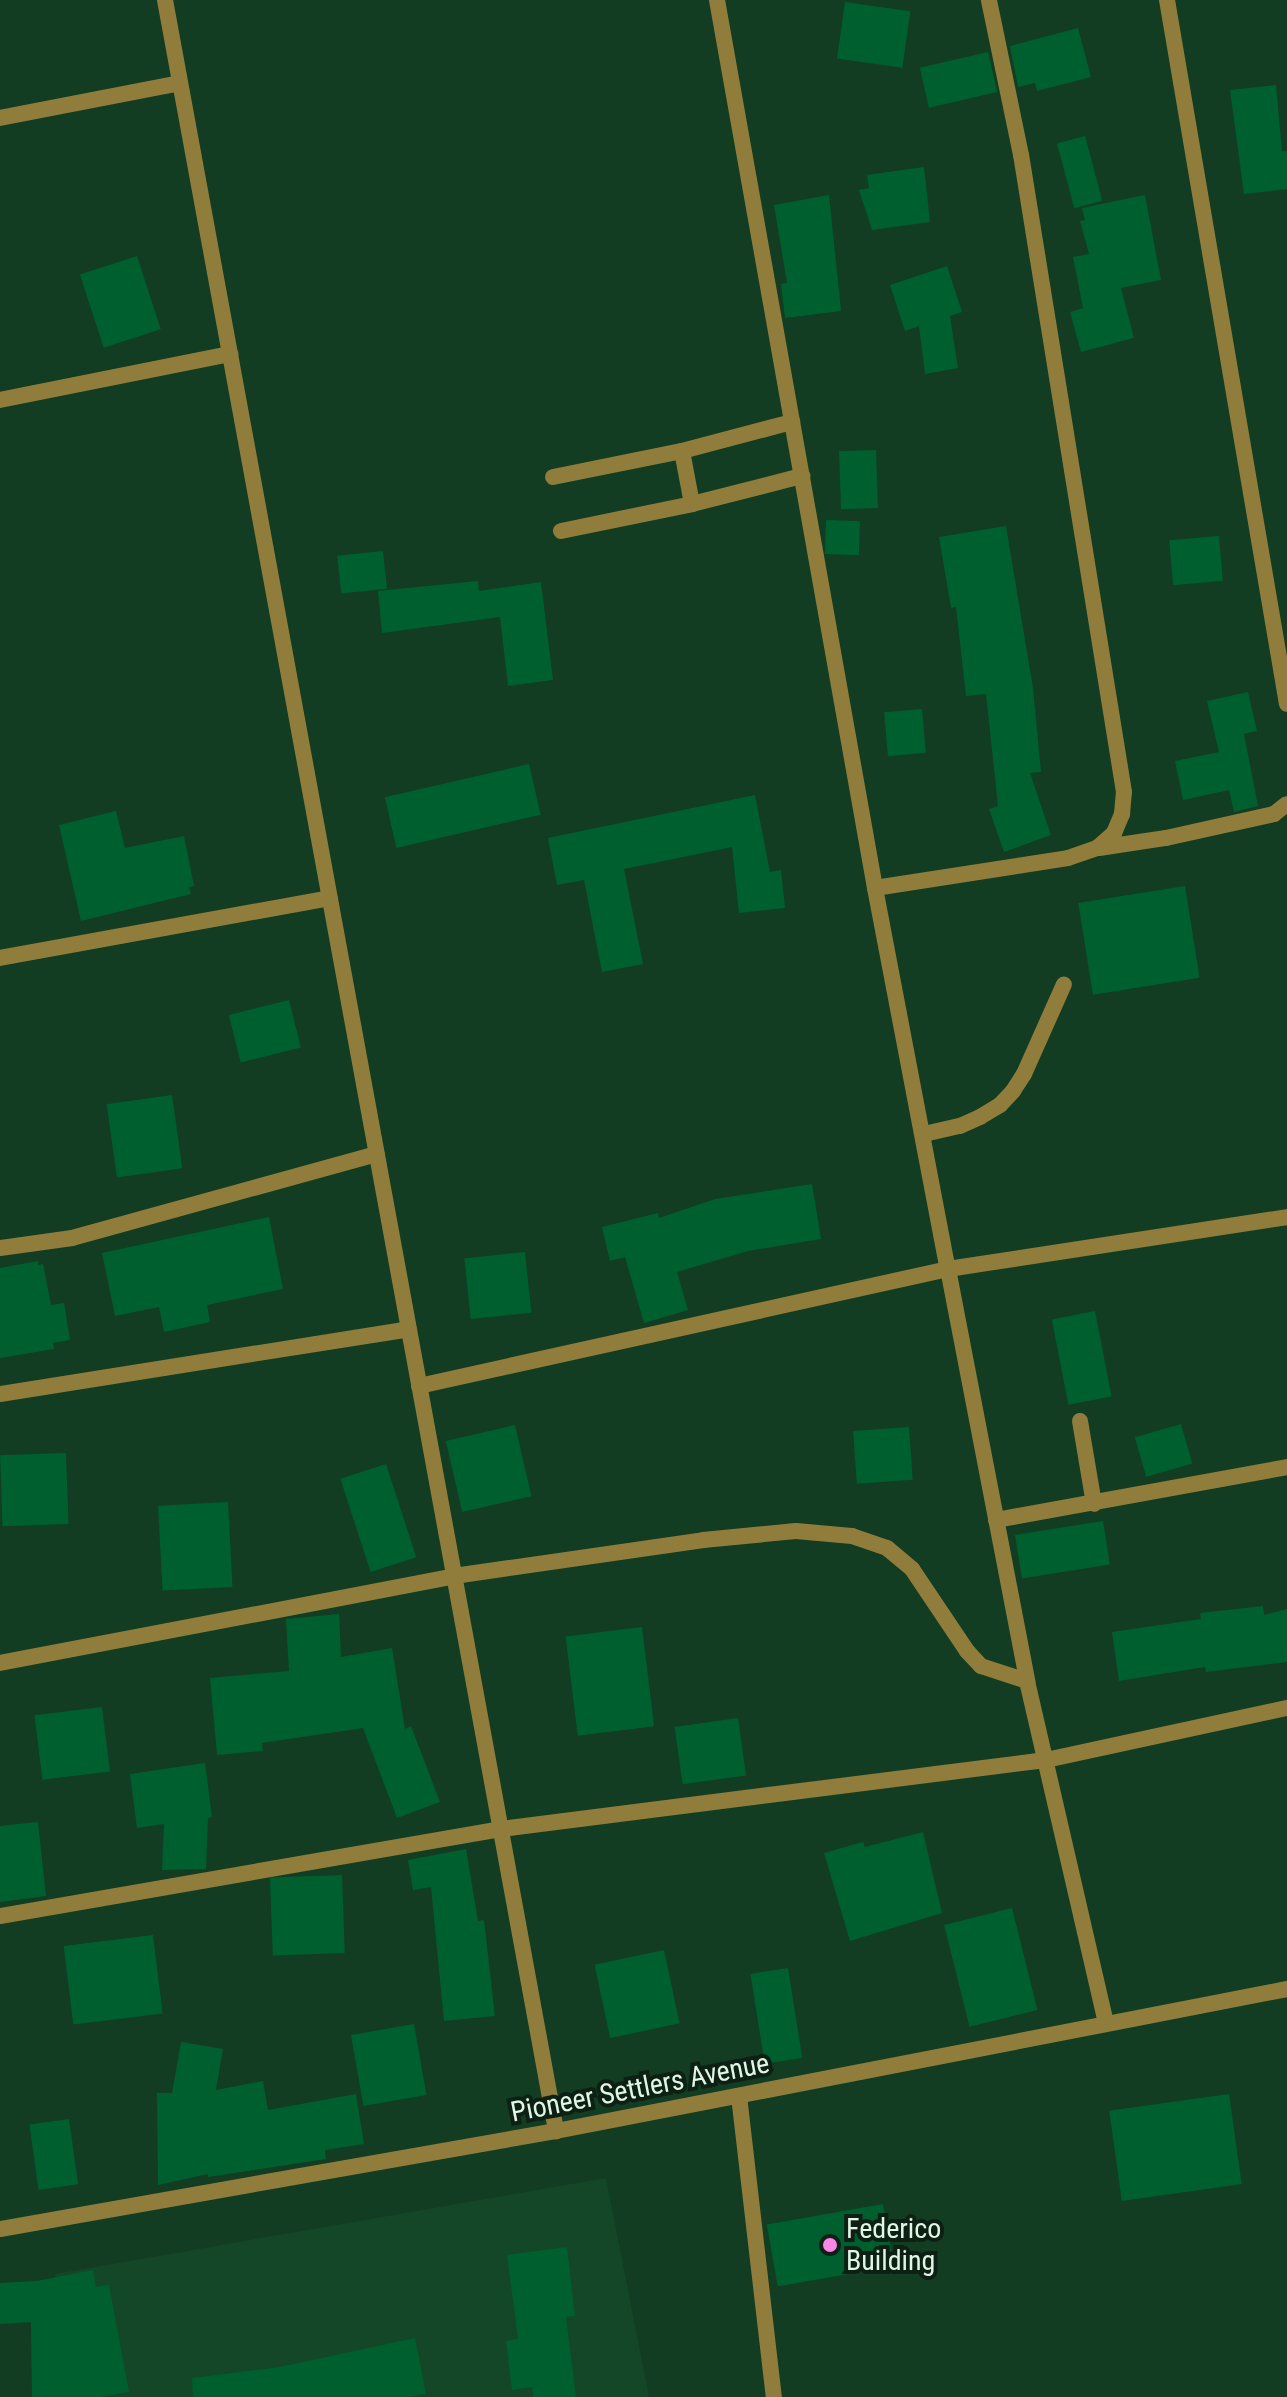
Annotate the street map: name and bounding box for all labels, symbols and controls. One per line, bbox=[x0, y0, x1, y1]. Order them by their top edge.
street label: Pioneer Settlers Avenue bbox=[508, 2046, 772, 2130]
place label: Federico Building bbox=[846, 2212, 941, 2278]
marker: Federico Building bbox=[821, 2236, 839, 2254]

